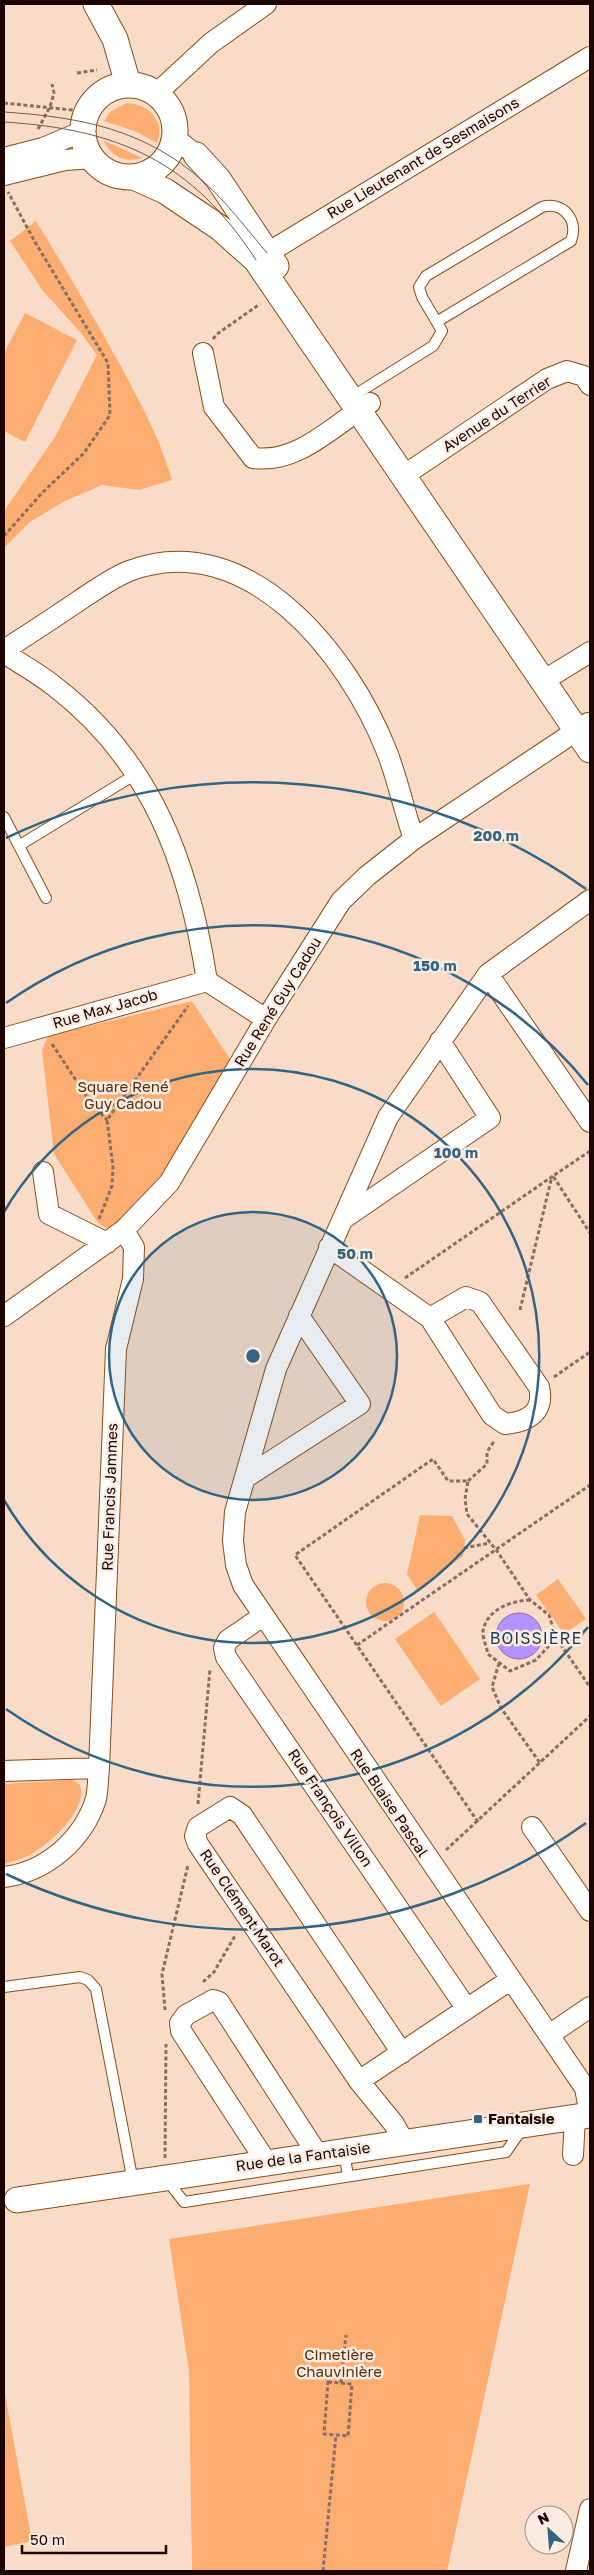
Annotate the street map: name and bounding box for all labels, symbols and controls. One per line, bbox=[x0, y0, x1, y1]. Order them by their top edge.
street label: Rue Lieutenant de Sesmaisons bbox=[323, 93, 522, 222]
street label: Avenue du Terrier bbox=[439, 371, 554, 455]
text: 200 m bbox=[473, 826, 519, 844]
street label: Rue René Guy Cadou bbox=[230, 933, 324, 1070]
text: 150 m bbox=[413, 956, 457, 974]
street label: Rue Max Jacob bbox=[50, 985, 159, 1032]
park label: Square René Guy Cadou bbox=[77, 1077, 169, 1112]
text: 100 m bbox=[434, 1143, 478, 1161]
text: 50 m bbox=[337, 1244, 373, 1262]
centre of rings bbox=[244, 1347, 262, 1365]
street label: Rue Francis Jammes bbox=[97, 1423, 121, 1571]
district label: BOISSIÈRE bbox=[490, 1628, 582, 1648]
street label: Rue François Villon bbox=[285, 1745, 377, 1870]
street label: Rue Blaise Pascal bbox=[347, 1745, 433, 1860]
street label: Rue Clément Marot bbox=[197, 1845, 289, 1970]
place label: Fantaisie bbox=[488, 2109, 555, 2127]
marker: Fantaisie bbox=[472, 2113, 484, 2125]
street label: Rue de la Fantaisie bbox=[235, 2138, 371, 2174]
park label: Cimetière Chauvinière bbox=[296, 2345, 382, 2380]
north arrow bbox=[524, 2505, 574, 2555]
text: N bbox=[535, 2508, 552, 2528]
scale bar bbox=[22, 2522, 166, 2554]
text: 50 m bbox=[30, 2530, 65, 2548]

